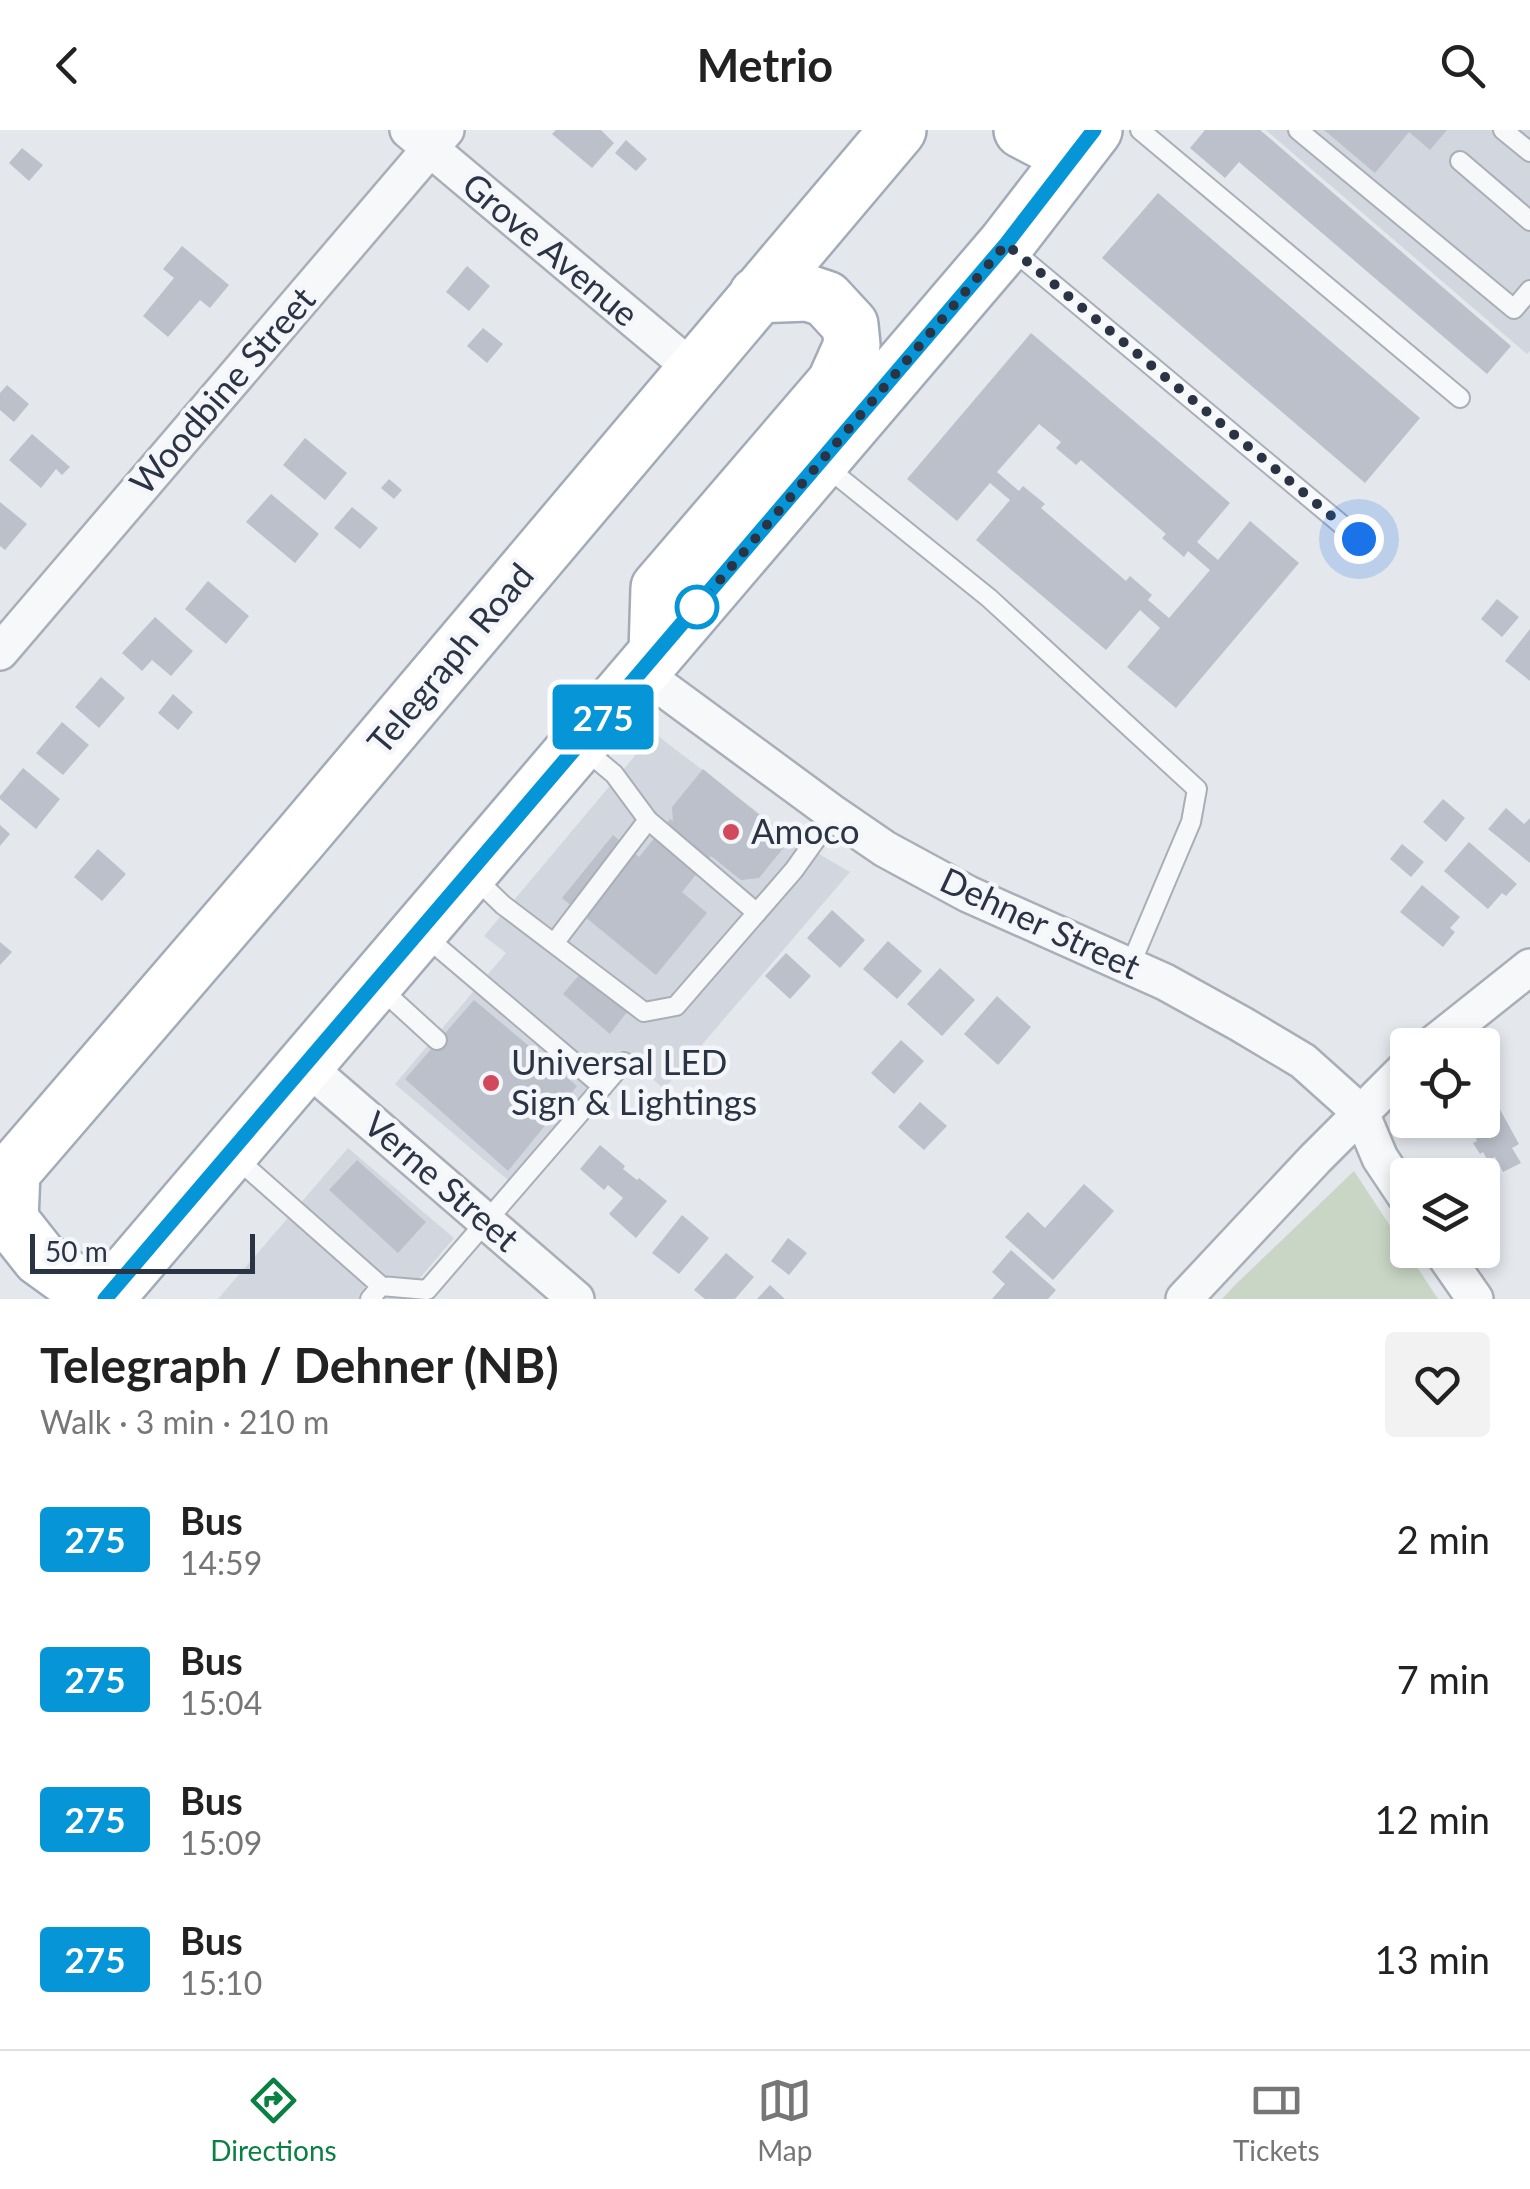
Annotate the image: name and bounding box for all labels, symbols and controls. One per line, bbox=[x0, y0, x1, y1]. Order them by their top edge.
icon: back bbox=[40, 38, 95, 93]
text: Metrio bbox=[697, 38, 833, 92]
icon: search bbox=[1435, 38, 1490, 93]
street label: Grove Avenue bbox=[455, 163, 648, 334]
street label: Woodbine Street bbox=[120, 277, 323, 502]
your location bbox=[1334, 514, 1384, 564]
street label: Telegraph Road bbox=[358, 554, 541, 761]
unlabelled marker bbox=[676, 586, 718, 628]
line badge: 275 bbox=[546, 684, 660, 750]
text: 275 bbox=[573, 696, 633, 738]
place label: Amoco bbox=[751, 809, 860, 851]
marker: Amoco bbox=[720, 821, 742, 843]
street label: Dehner Street bbox=[934, 858, 1148, 987]
map controls bbox=[1390, 1028, 1500, 1268]
button: locate bbox=[1390, 1028, 1500, 1138]
place label: Universal LED Sign & Lightings bbox=[511, 1040, 757, 1122]
marker: Universal LED Sign & Lightings bbox=[480, 1072, 502, 1094]
street label: Verne Street bbox=[356, 1102, 529, 1259]
button: layers bbox=[1390, 1158, 1500, 1268]
scale bar bbox=[30, 1229, 255, 1274]
text: 50 m bbox=[45, 1234, 108, 1268]
button: heart bbox=[1385, 1332, 1490, 1437]
text: Telegraph / Dehner (NB) bbox=[40, 1336, 559, 1393]
text: Walk · 3 min · 210 m bbox=[40, 1402, 329, 1441]
text: Bus bbox=[180, 1497, 243, 1543]
text: 2 min bbox=[1397, 1516, 1490, 1562]
text: 275 bbox=[65, 1518, 125, 1560]
text: 14:59 bbox=[180, 1543, 262, 1582]
text: Bus bbox=[180, 1637, 243, 1683]
text: 7 min bbox=[1397, 1656, 1490, 1702]
text: 275 bbox=[65, 1658, 125, 1700]
text: 15:04 bbox=[180, 1683, 262, 1722]
text: Bus bbox=[180, 1777, 243, 1823]
text: 12 min bbox=[1375, 1796, 1490, 1842]
text: 275 bbox=[65, 1798, 125, 1840]
text: 15:09 bbox=[180, 1823, 262, 1862]
text: Bus bbox=[180, 1917, 243, 1963]
text: 13 min bbox=[1375, 1936, 1490, 1982]
text: 275 bbox=[65, 1938, 125, 1980]
text: 15:10 bbox=[180, 1963, 262, 2002]
tab: Directions bbox=[210, 2073, 337, 2167]
tab: Map bbox=[757, 2073, 812, 2167]
tab: Tickets bbox=[1233, 2073, 1320, 2167]

